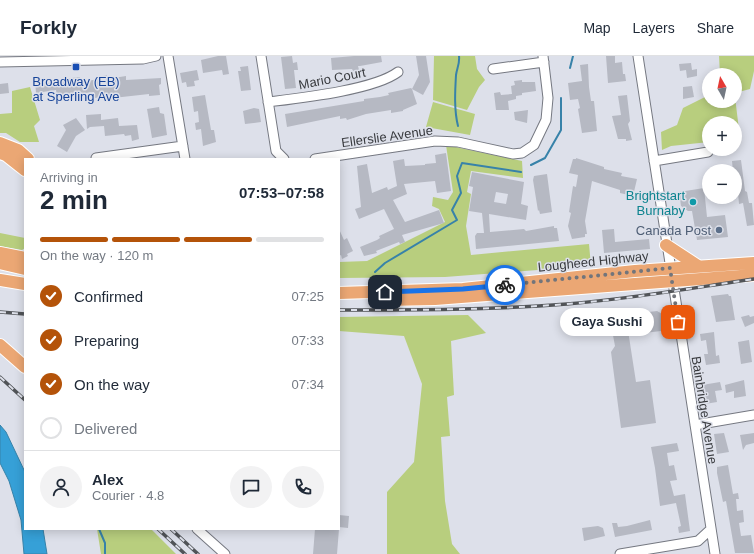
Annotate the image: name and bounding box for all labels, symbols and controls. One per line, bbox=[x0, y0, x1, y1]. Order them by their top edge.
text: Forkly bbox=[20, 17, 77, 38]
text: Map bbox=[583, 20, 611, 36]
text: Layers bbox=[633, 20, 675, 36]
text: Share bbox=[697, 20, 734, 36]
marker: Broadway (EB) at Sperling Ave bbox=[71, 62, 81, 72]
street label: Mario Court bbox=[297, 65, 367, 92]
north arrow bbox=[702, 68, 742, 108]
map controls bbox=[702, 68, 742, 204]
place label: Broadway (EB) at Sperling Ave bbox=[32, 74, 120, 104]
button: + bbox=[702, 116, 742, 156]
street label: Ellerslie Avenue bbox=[340, 123, 434, 150]
button: − bbox=[702, 164, 742, 204]
text: Arriving in bbox=[40, 170, 98, 185]
text: 07:53–07:58 bbox=[239, 184, 324, 201]
text: 2 min bbox=[40, 185, 108, 215]
place label: Brightstart Burnaby bbox=[626, 188, 685, 218]
marker: Brightstart Burnaby bbox=[688, 197, 698, 207]
place label: Canada Post bbox=[636, 223, 711, 238]
marker: Canada Post bbox=[714, 225, 724, 235]
text: On the way · 120 m bbox=[40, 248, 153, 263]
street label: Lougheed Highway bbox=[537, 248, 650, 275]
courier bbox=[485, 265, 525, 305]
icon: bike bbox=[494, 274, 516, 296]
pin bbox=[368, 275, 402, 309]
icon: home bbox=[374, 281, 396, 303]
icon: check bbox=[40, 285, 62, 307]
text: Confirmed bbox=[74, 288, 143, 305]
text: 07:25 bbox=[291, 289, 324, 304]
pin bbox=[661, 305, 695, 339]
callout: Gaya Sushi bbox=[560, 308, 654, 336]
icon: bag bbox=[667, 311, 689, 333]
text: Gaya Sushi bbox=[572, 314, 642, 329]
icon: check bbox=[40, 329, 62, 351]
text: Preparing bbox=[74, 332, 139, 349]
text: 07:33 bbox=[291, 333, 324, 348]
street label: Bainbridge Avenue bbox=[689, 355, 720, 465]
icon: check bbox=[40, 373, 62, 395]
text: On the way bbox=[74, 376, 150, 393]
text: 07:34 bbox=[291, 377, 324, 392]
text: Delivered bbox=[74, 420, 137, 437]
button: person bbox=[40, 466, 82, 508]
button: chat bbox=[230, 466, 272, 508]
button: phone bbox=[282, 466, 324, 508]
text: Alex bbox=[92, 471, 124, 488]
text: Courier · 4.8 bbox=[92, 488, 164, 503]

